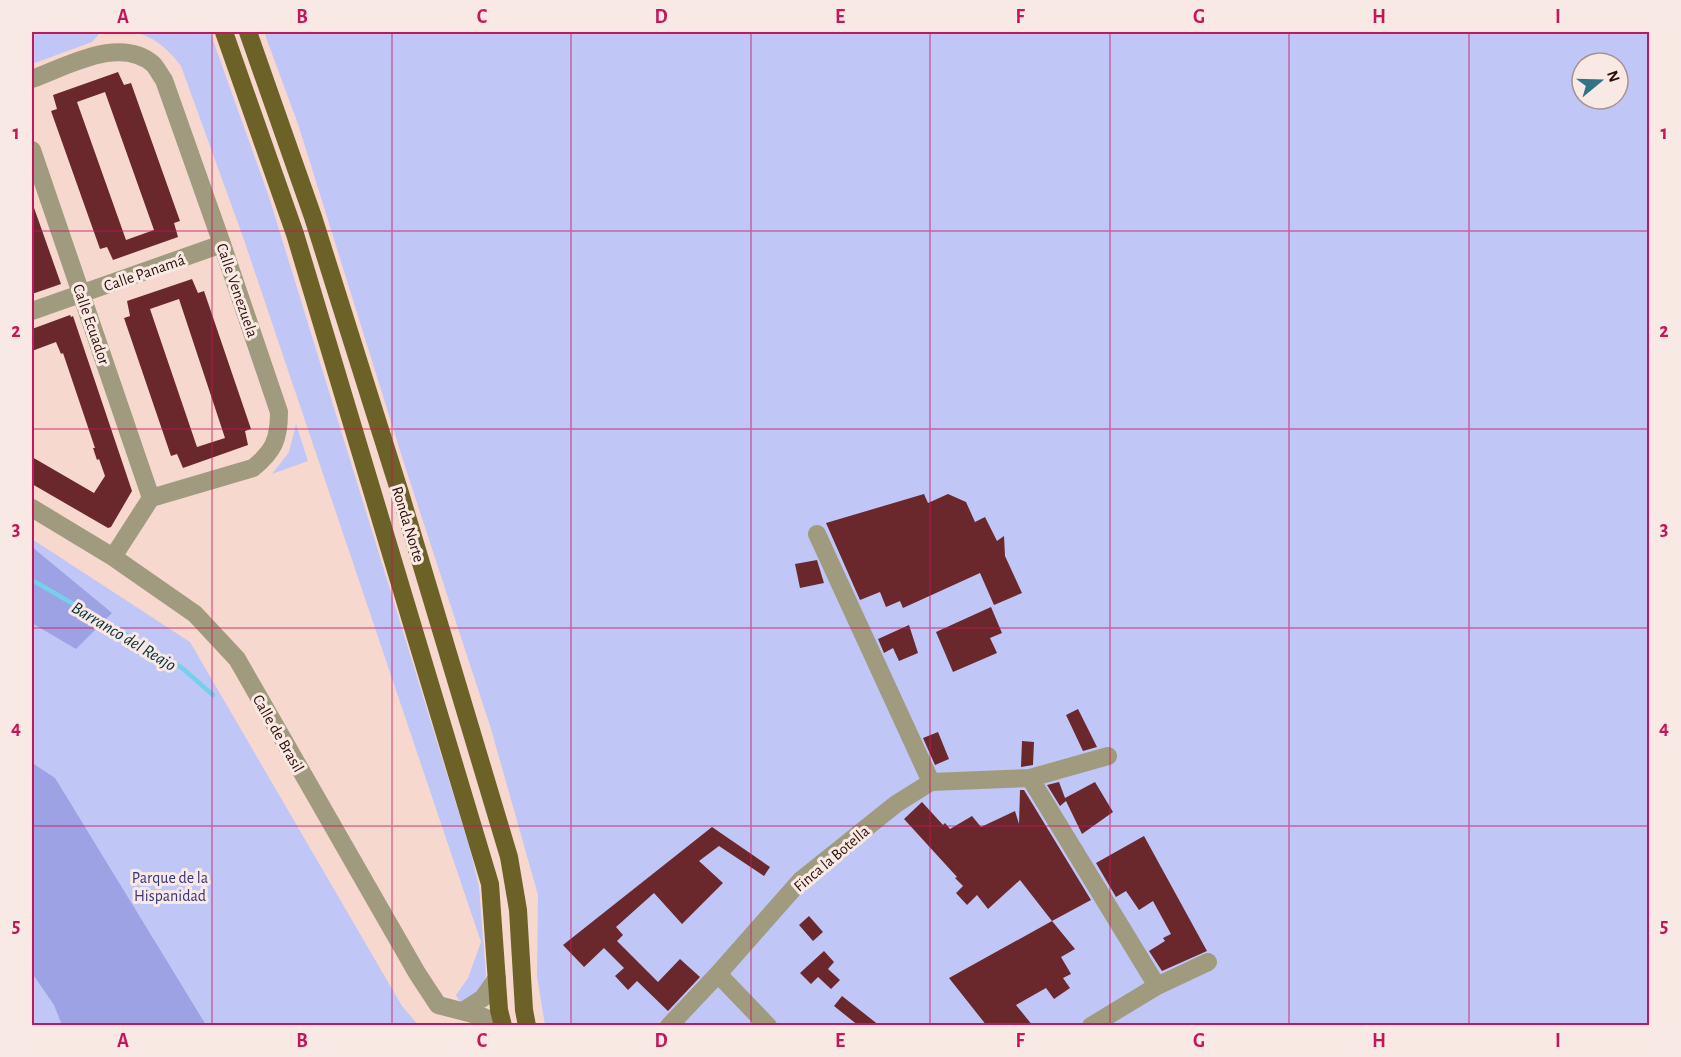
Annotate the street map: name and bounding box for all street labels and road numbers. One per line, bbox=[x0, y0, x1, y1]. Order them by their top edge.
street label: Calle Venezuela bbox=[213, 241, 261, 339]
street label: Calle Panamá bbox=[102, 252, 187, 294]
street label: Calle Ecuador bbox=[70, 282, 113, 367]
street label: Ronda Norte bbox=[389, 485, 427, 564]
street label: Calle de Brasil bbox=[250, 692, 307, 775]
street label: Finca la Botella bbox=[791, 823, 872, 895]

